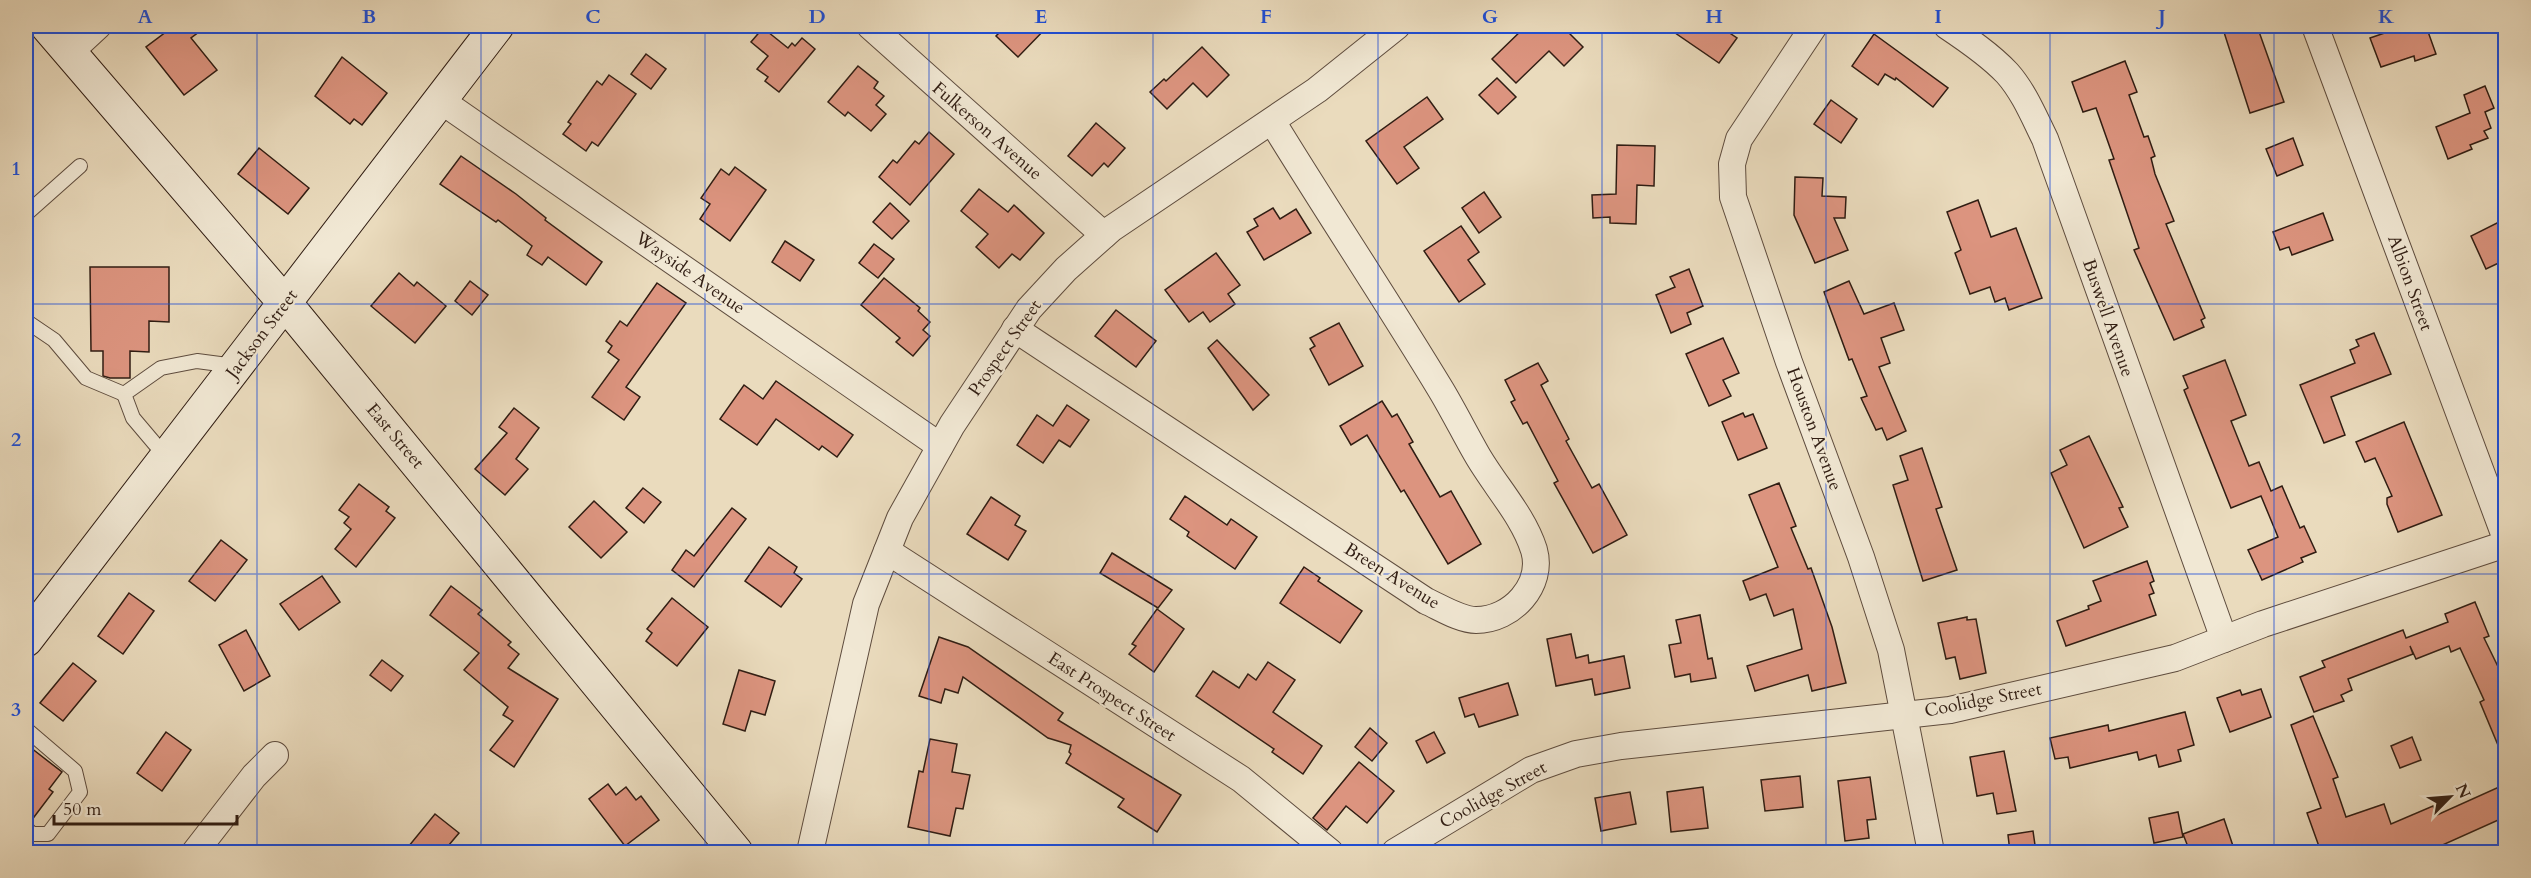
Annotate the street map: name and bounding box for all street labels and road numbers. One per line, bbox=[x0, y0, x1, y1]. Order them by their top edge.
street label: Fulkerson Avenue bbox=[927, 76, 1047, 186]
street label: Wayside Avenue bbox=[629, 225, 750, 320]
street label: Albion Street bbox=[2381, 232, 2439, 335]
street label: Buswell Avenue bbox=[2076, 256, 2140, 380]
street label: Jackson Street bbox=[218, 284, 304, 386]
street label: Prospect Street bbox=[962, 294, 1048, 401]
street label: Houston Avenue bbox=[1780, 364, 1848, 494]
street label: East Street bbox=[360, 398, 430, 474]
street label: Breen Avenue bbox=[1339, 537, 1445, 615]
street label: East Prospect Street bbox=[1043, 646, 1181, 748]
street label: Coolidge Street bbox=[1922, 676, 2044, 724]
street label: Coolidge Street bbox=[1435, 755, 1551, 835]

